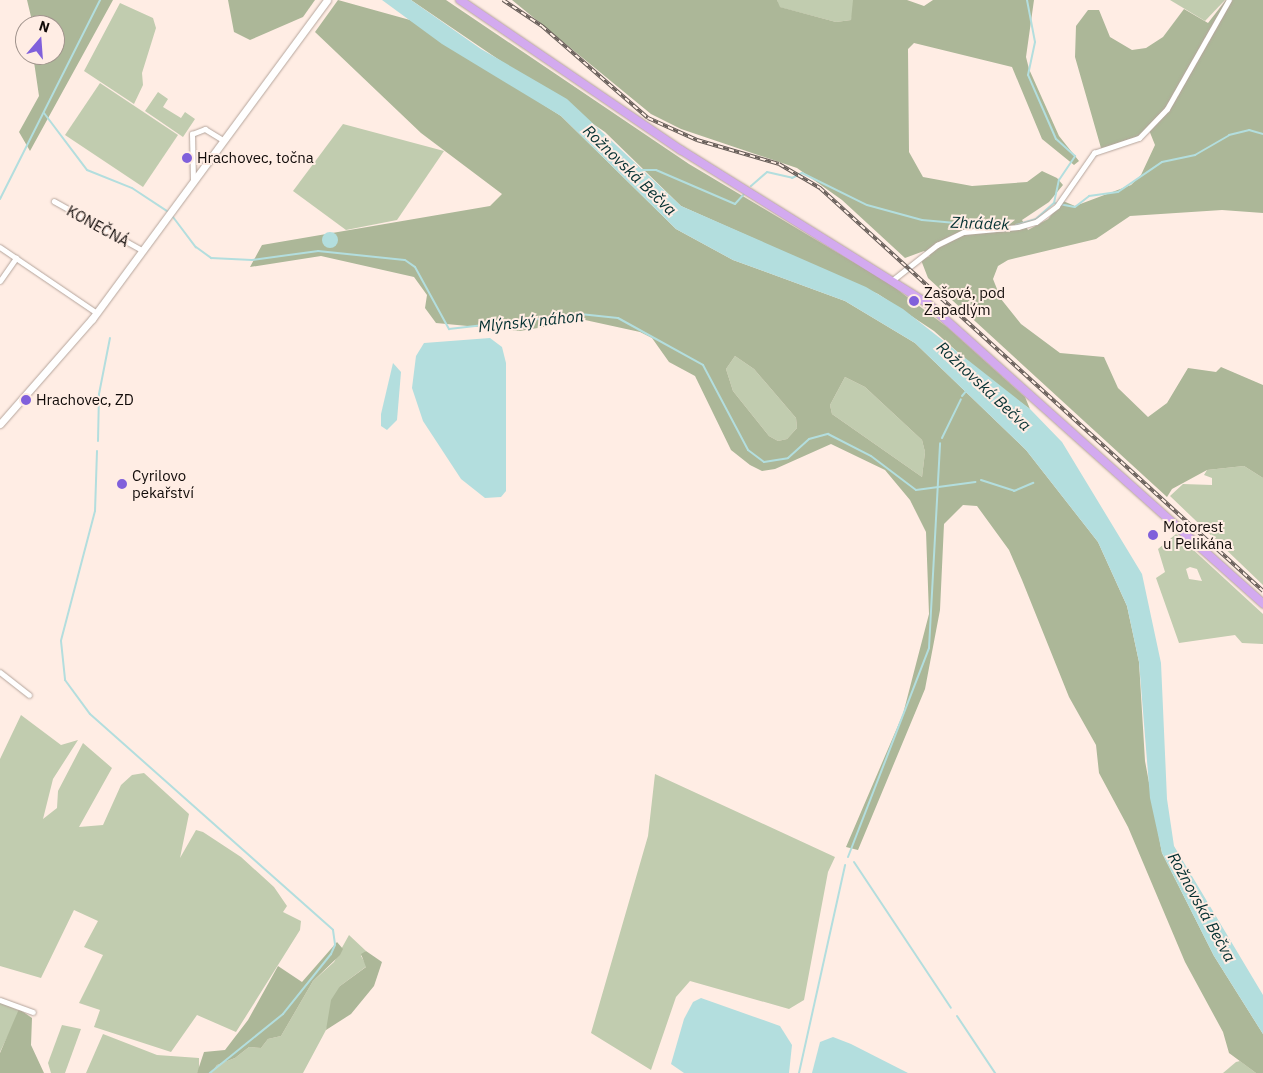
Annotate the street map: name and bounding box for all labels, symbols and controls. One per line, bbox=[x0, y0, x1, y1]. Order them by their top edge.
north arrow bbox=[15, 15, 65, 65]
text: N bbox=[37, 17, 52, 37]
water label: Rožnovská Bečva bbox=[579, 121, 681, 219]
place label: Hrachovec, točna bbox=[197, 149, 314, 167]
marker: Hrachovec, točna bbox=[181, 152, 193, 164]
street label: KONEČNÁ bbox=[64, 201, 132, 251]
water label: Zhrádek bbox=[950, 212, 1010, 234]
place label: Zašová, pod Zapadlým bbox=[924, 283, 1005, 318]
marker: Zašová, pod Zapadlým bbox=[908, 295, 920, 307]
water label: Mlýnský náhon bbox=[477, 306, 585, 336]
water label: Rožnovská Bečva bbox=[933, 337, 1035, 435]
place label: Hrachovec, ZD bbox=[36, 391, 134, 409]
marker: Hrachovec, ZD bbox=[20, 394, 32, 406]
place label: Cyrilovo pekařství bbox=[132, 466, 194, 501]
marker: Cyrilovo pekařství bbox=[116, 478, 128, 490]
place label: Motorest u Pelikána bbox=[1163, 517, 1232, 552]
marker: Motorest u Pelikána bbox=[1147, 529, 1159, 541]
water label: Rožnovská Bečva bbox=[1164, 849, 1240, 965]

